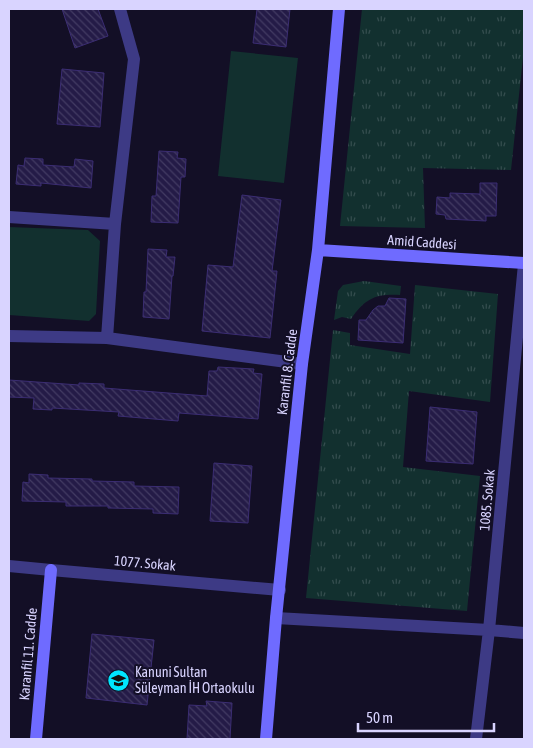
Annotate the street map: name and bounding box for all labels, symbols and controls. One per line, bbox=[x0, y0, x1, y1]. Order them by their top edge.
street label: Amid Caddesi bbox=[387, 232, 457, 252]
street label: Karanfil 8. Cadde bbox=[274, 328, 300, 416]
street label: 1085. Sokak bbox=[476, 468, 498, 532]
street label: 1077. Sokak bbox=[113, 552, 177, 574]
street label: Karanfil 11. Cadde bbox=[16, 607, 40, 701]
place label: Kanuni Sultan Süleyman İH Ortaokulu bbox=[135, 664, 255, 696]
school or university icon: Kanuni Sultan Süleyman İH Ortaokulu bbox=[107, 668, 131, 692]
scale bar bbox=[358, 700, 494, 732]
text: 50 m bbox=[366, 709, 393, 726]

